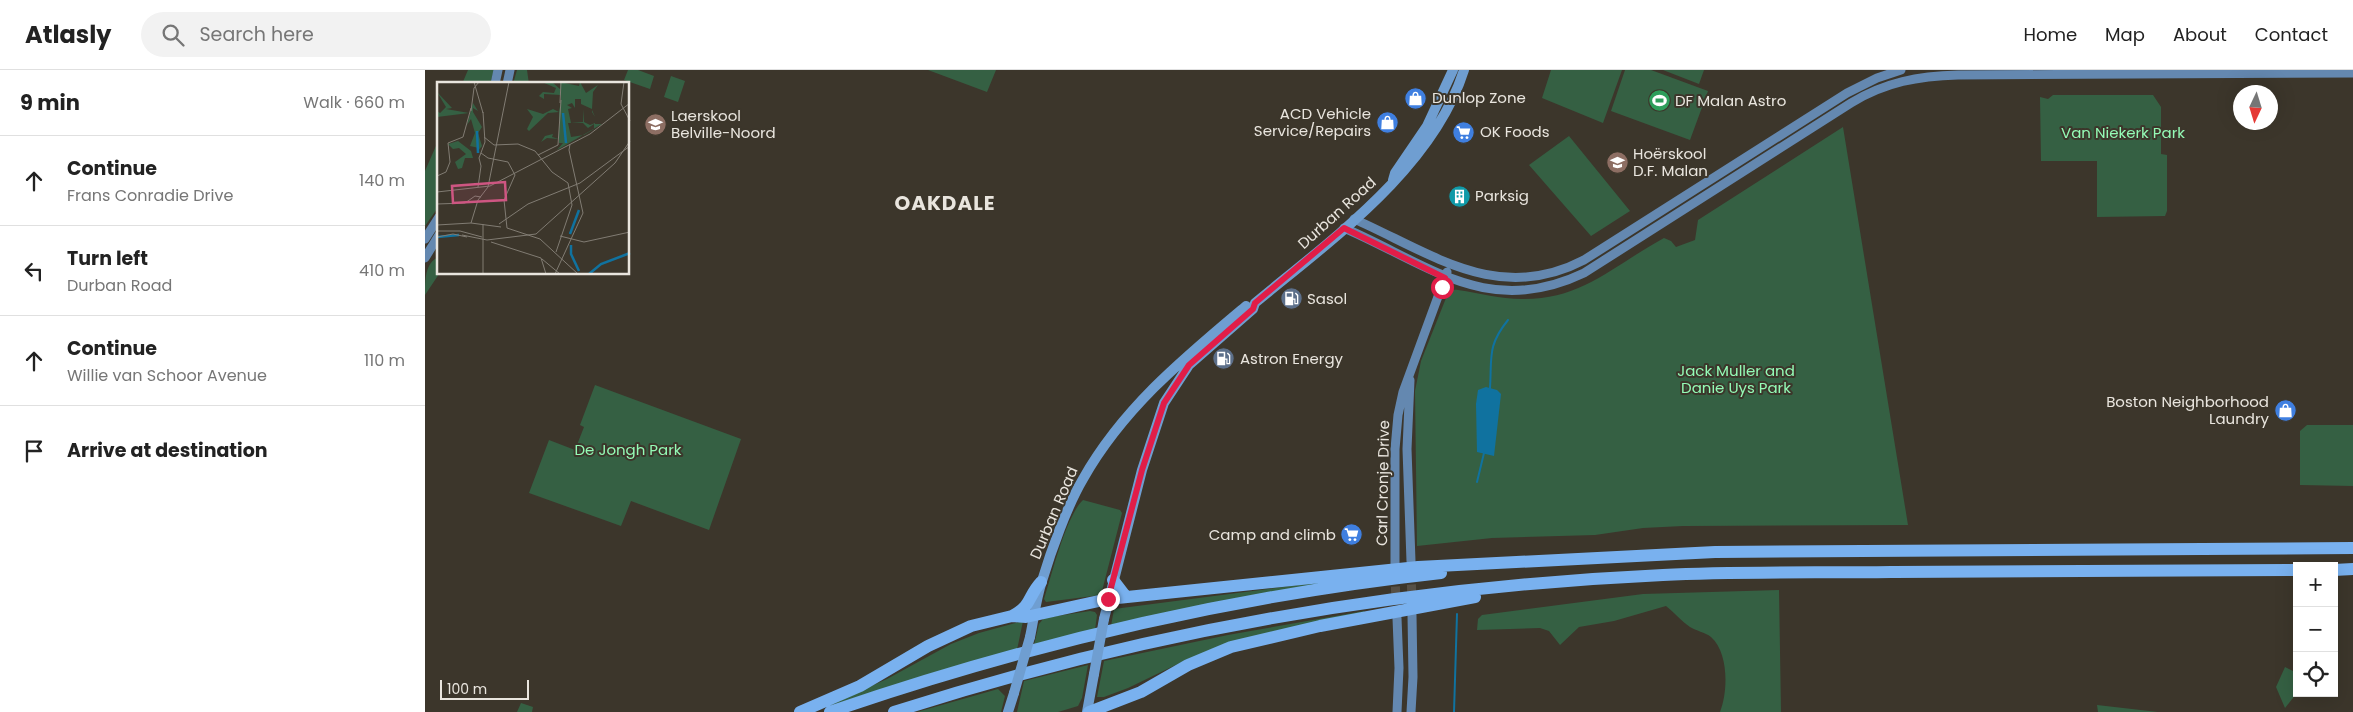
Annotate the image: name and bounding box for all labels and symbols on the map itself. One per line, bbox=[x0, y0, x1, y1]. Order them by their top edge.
inset map bbox=[437, 82, 630, 275]
north arrow bbox=[2233, 85, 2278, 130]
shop icon: Dunlop Zone bbox=[1404, 86, 1428, 110]
place label: Dunlop Zone bbox=[1432, 87, 1526, 108]
sports icon: DF Malan Astro bbox=[1647, 89, 1671, 113]
place label: DF Malan Astro bbox=[1675, 90, 1786, 111]
place label: ACD Vehicle Service/Repairs bbox=[1254, 103, 1371, 141]
place label: Laerskool Belville-Noord bbox=[671, 105, 776, 143]
shop icon: ACD Vehicle Service/Repairs bbox=[1375, 111, 1399, 135]
school or university icon: Laerskool Belville-Noord bbox=[643, 113, 667, 137]
supermarket icon: OK Foods bbox=[1452, 120, 1476, 144]
place label: OK Foods bbox=[1480, 121, 1550, 142]
park label: Van Niekerk Park bbox=[2061, 122, 2185, 143]
place label: Hoërskool D.F. Malan bbox=[1633, 143, 1708, 181]
school or university icon: Hoërskool D.F. Malan bbox=[1605, 151, 1629, 175]
street label: Durban Road bbox=[1293, 172, 1380, 253]
building icon: Parksig bbox=[1447, 184, 1471, 208]
place label: Parksig bbox=[1475, 185, 1529, 206]
district label: OAKDALE bbox=[894, 189, 996, 217]
route start bbox=[1431, 276, 1454, 299]
fuel station icon: Sasol bbox=[1279, 287, 1303, 311]
place label: Sasol bbox=[1307, 288, 1347, 309]
fuel station icon: Astron Energy bbox=[1212, 347, 1236, 371]
place label: Astron Energy bbox=[1240, 348, 1344, 369]
park label: Jack Muller and Danie Uys Park bbox=[1677, 360, 1795, 398]
place label: Boston Neighborhood Laundry bbox=[2106, 391, 2270, 429]
shop icon: Boston Neighborhood Laundry bbox=[2273, 399, 2297, 423]
street label: Carl Cronje Drive bbox=[1371, 420, 1394, 546]
park label: De Jongh Park bbox=[575, 439, 682, 460]
street label: Durban Road bbox=[1025, 463, 1082, 562]
supermarket icon: Camp and climb bbox=[1340, 523, 1364, 547]
place label: Camp and climb bbox=[1209, 524, 1336, 545]
route end bbox=[1097, 588, 1120, 611]
scale bar bbox=[440, 677, 529, 700]

